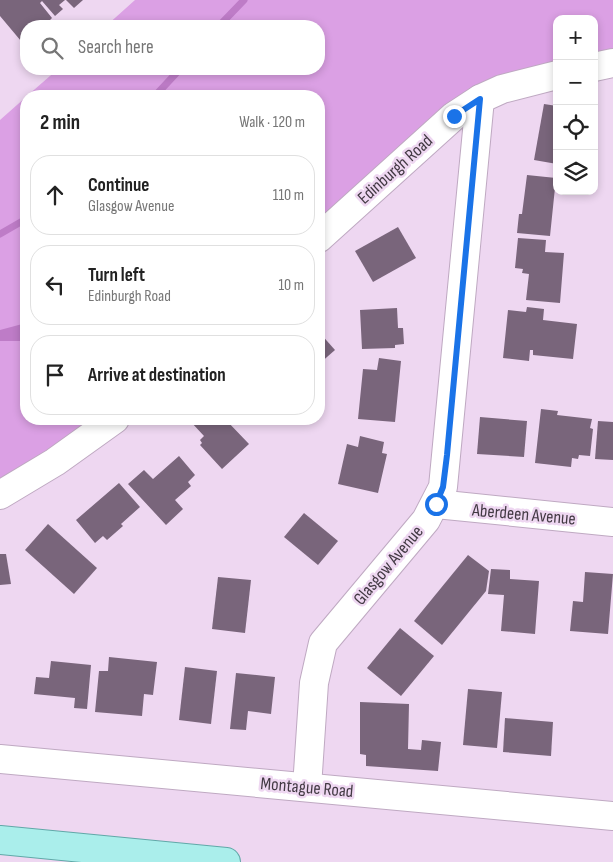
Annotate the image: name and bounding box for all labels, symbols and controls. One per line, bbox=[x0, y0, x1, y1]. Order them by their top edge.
map controls bbox=[553, 15, 598, 195]
button: + bbox=[553, 15, 598, 60]
search box bbox=[20, 20, 325, 75]
icon: search bbox=[38, 34, 66, 62]
text: Search here bbox=[78, 36, 154, 59]
button: − bbox=[553, 60, 598, 105]
route end bbox=[443, 105, 466, 128]
button: locate bbox=[553, 105, 598, 150]
text: 2 min bbox=[40, 110, 80, 135]
text: Walk · 120 m bbox=[239, 113, 305, 132]
street label: Edinburgh Road bbox=[354, 130, 437, 208]
button: layers bbox=[553, 150, 598, 195]
text: Continue bbox=[88, 174, 149, 197]
icon: ahead bbox=[41, 181, 69, 209]
text: 110 m bbox=[273, 186, 304, 205]
text: Glasgow Avenue bbox=[88, 197, 174, 216]
text: Turn left bbox=[88, 264, 145, 287]
icon: left bbox=[41, 271, 69, 299]
text: 10 m bbox=[278, 276, 304, 295]
text: Edinburgh Road bbox=[88, 287, 171, 306]
icon: arrive bbox=[41, 361, 69, 389]
text: Arrive at destination bbox=[88, 364, 226, 387]
route start bbox=[425, 493, 448, 516]
street label: Aberdeen Avenue bbox=[470, 499, 577, 529]
street label: Glasgow Avenue bbox=[349, 521, 428, 609]
street label: Montague Road bbox=[260, 773, 354, 802]

